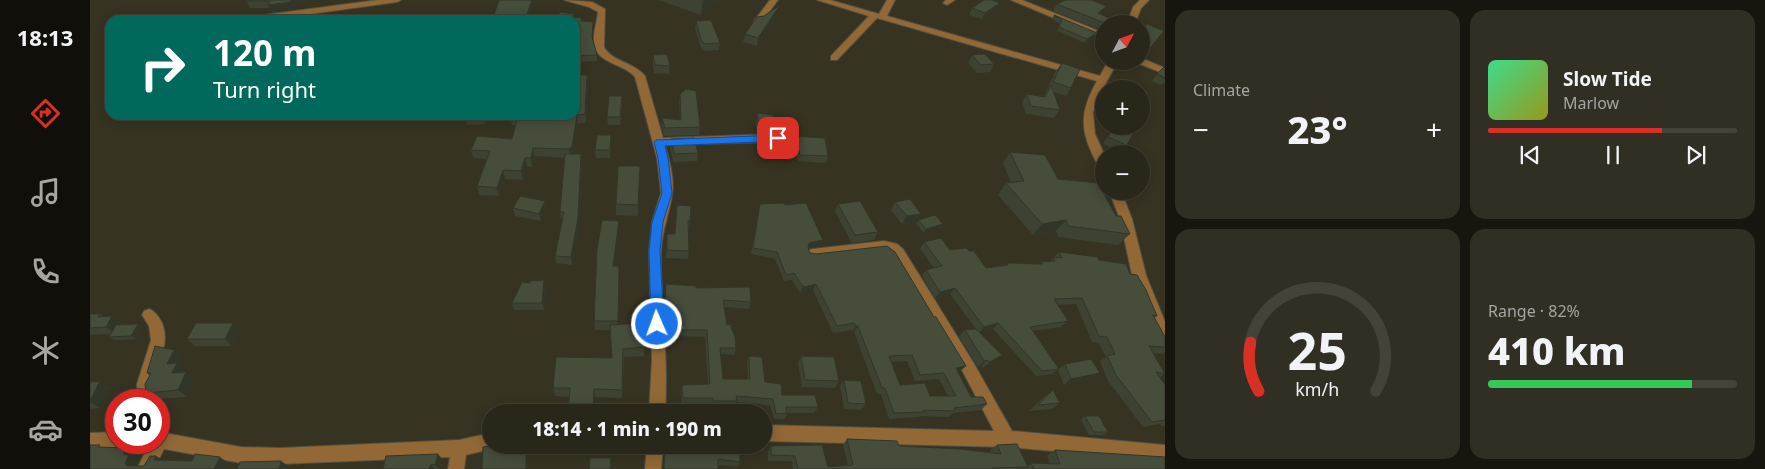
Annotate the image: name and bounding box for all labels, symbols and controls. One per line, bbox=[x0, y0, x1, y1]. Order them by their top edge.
north arrow bbox=[1095, 15, 1150, 70]
map controls bbox=[1095, 15, 1150, 200]
text: 18:13 bbox=[17, 22, 73, 52]
text: 120 m bbox=[213, 29, 316, 76]
icon: right bbox=[130, 35, 195, 100]
text: Slow Tide bbox=[1563, 66, 1652, 92]
text: Turn right bbox=[213, 74, 316, 104]
text: Climate bbox=[1193, 79, 1250, 101]
button: + bbox=[1095, 80, 1150, 135]
text: Marlow bbox=[1563, 92, 1619, 114]
icon: directions bbox=[28, 96, 63, 131]
text: 23° bbox=[1287, 103, 1348, 155]
text: − bbox=[1193, 110, 1209, 148]
text: + bbox=[1426, 110, 1442, 148]
pin bbox=[757, 117, 799, 159]
icon: arrive bbox=[764, 124, 792, 152]
icon: previous bbox=[1516, 141, 1544, 169]
icon: pause bbox=[1599, 141, 1627, 169]
icon: next bbox=[1682, 141, 1710, 169]
button: − bbox=[1095, 145, 1150, 200]
icon: music bbox=[28, 175, 63, 210]
icon: phone bbox=[28, 254, 63, 289]
position arrow bbox=[630, 297, 682, 349]
text: Range · 82% bbox=[1488, 300, 1580, 322]
text: 25 bbox=[1288, 314, 1347, 385]
text: 410 km bbox=[1488, 324, 1626, 376]
icon: climate bbox=[28, 333, 63, 368]
text: km/h bbox=[1296, 377, 1339, 401]
speed limit sign: 30 bbox=[105, 389, 170, 454]
icon: car bbox=[28, 412, 63, 447]
text: 18:14 · 1 min · 190 m bbox=[532, 416, 722, 442]

